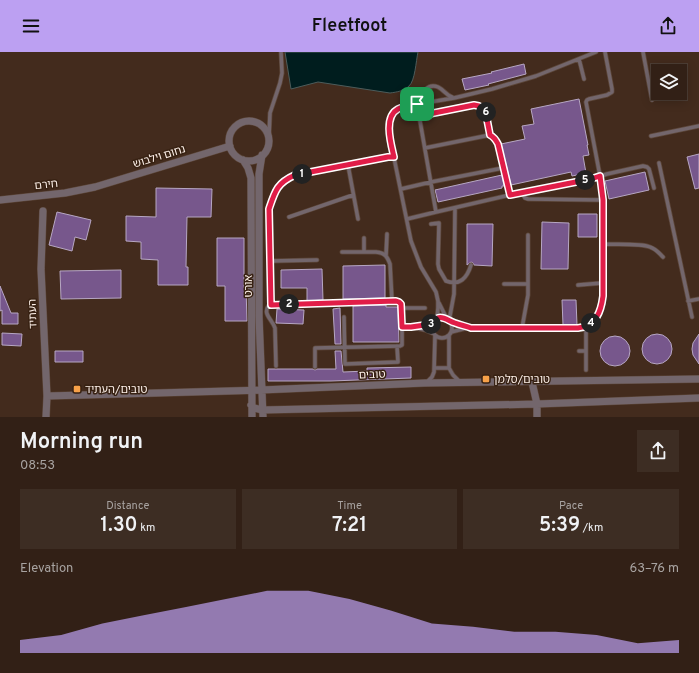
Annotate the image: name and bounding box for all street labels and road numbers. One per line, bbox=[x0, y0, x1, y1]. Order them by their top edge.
street label: נחום וילבוש bbox=[131, 142, 187, 172]
street label: חירם bbox=[34, 177, 59, 193]
street label: אורט bbox=[242, 275, 256, 297]
street label: העתיד bbox=[25, 299, 41, 329]
street label: טובים bbox=[358, 368, 386, 382]

